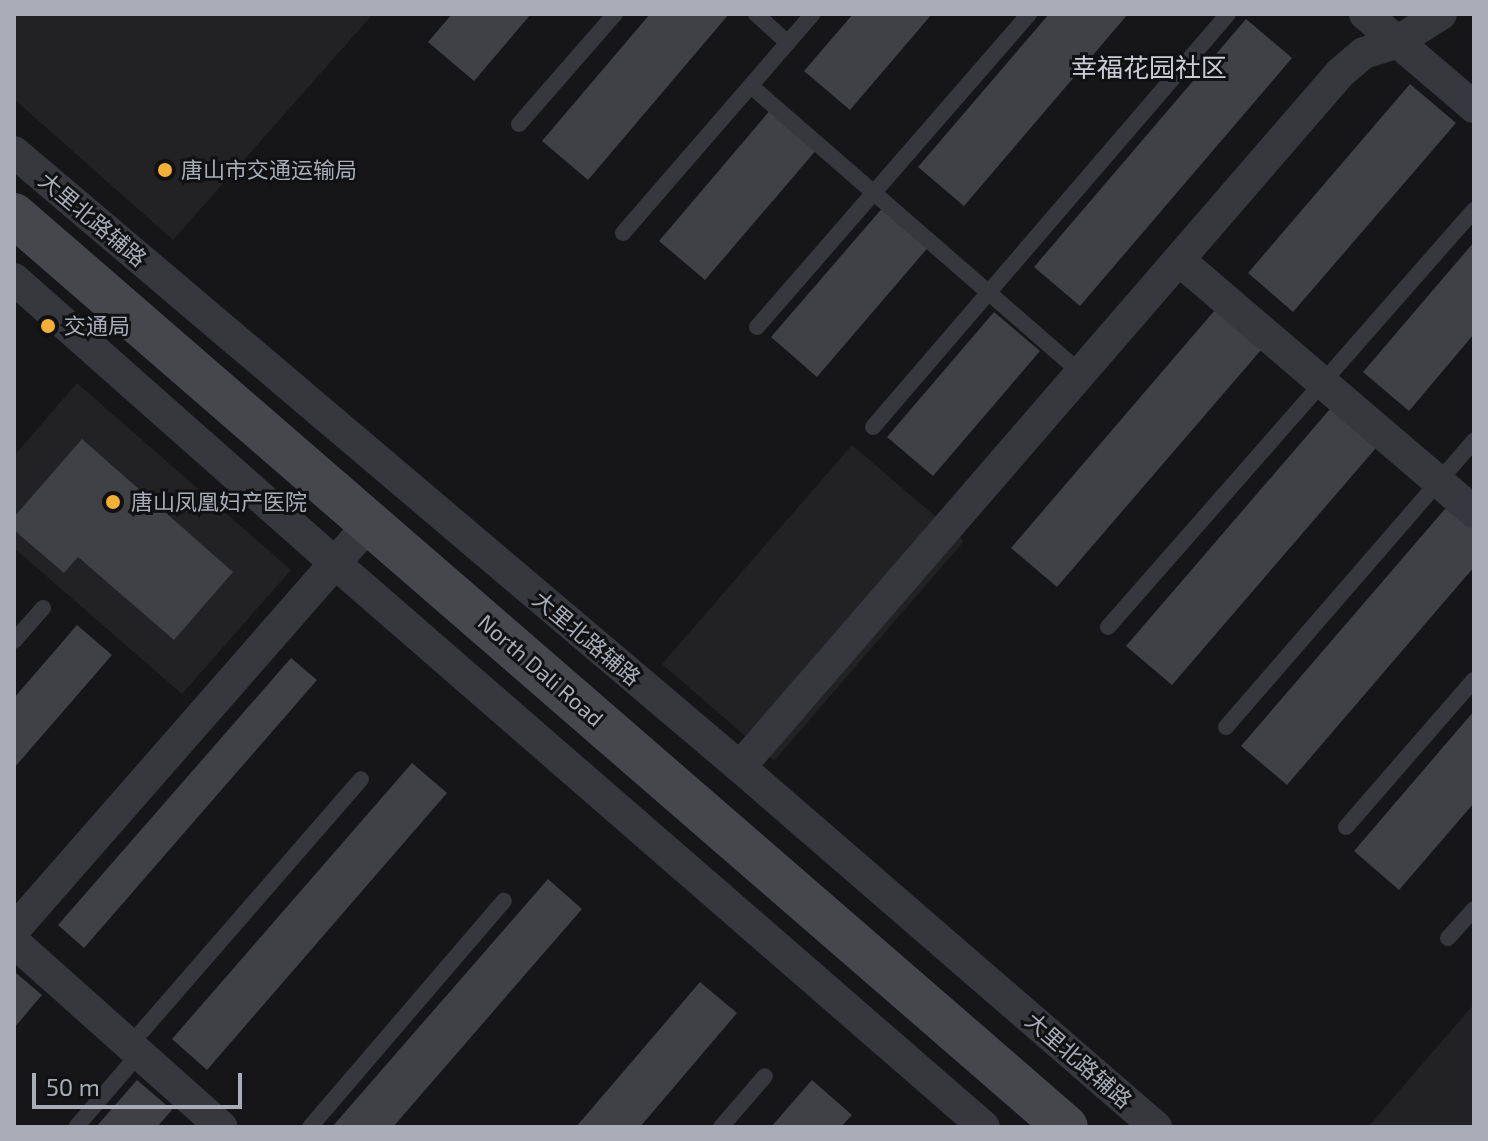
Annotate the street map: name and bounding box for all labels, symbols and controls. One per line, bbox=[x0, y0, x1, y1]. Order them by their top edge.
district label: 幸福花园社区 bbox=[1071, 51, 1227, 83]
place label: 唐山市交通运输局 bbox=[181, 157, 357, 183]
marker: 唐山市交通运输局 bbox=[156, 161, 174, 179]
street label: 大里北路辅路 bbox=[34, 166, 152, 272]
place label: 交通局 bbox=[64, 313, 130, 339]
marker: 交通局 bbox=[39, 317, 57, 335]
place label: 唐山凤凰妇产医院 bbox=[131, 489, 307, 515]
marker: 唐山凤凰妇产医院 bbox=[102, 491, 124, 513]
street label: 大里北路辅路 bbox=[528, 585, 646, 691]
street label: North Dali Road bbox=[473, 608, 609, 732]
street label: 大里北路辅路 bbox=[1021, 1007, 1137, 1113]
scale bar bbox=[36, 1057, 246, 1107]
text: 50 m bbox=[46, 1072, 100, 1101]

